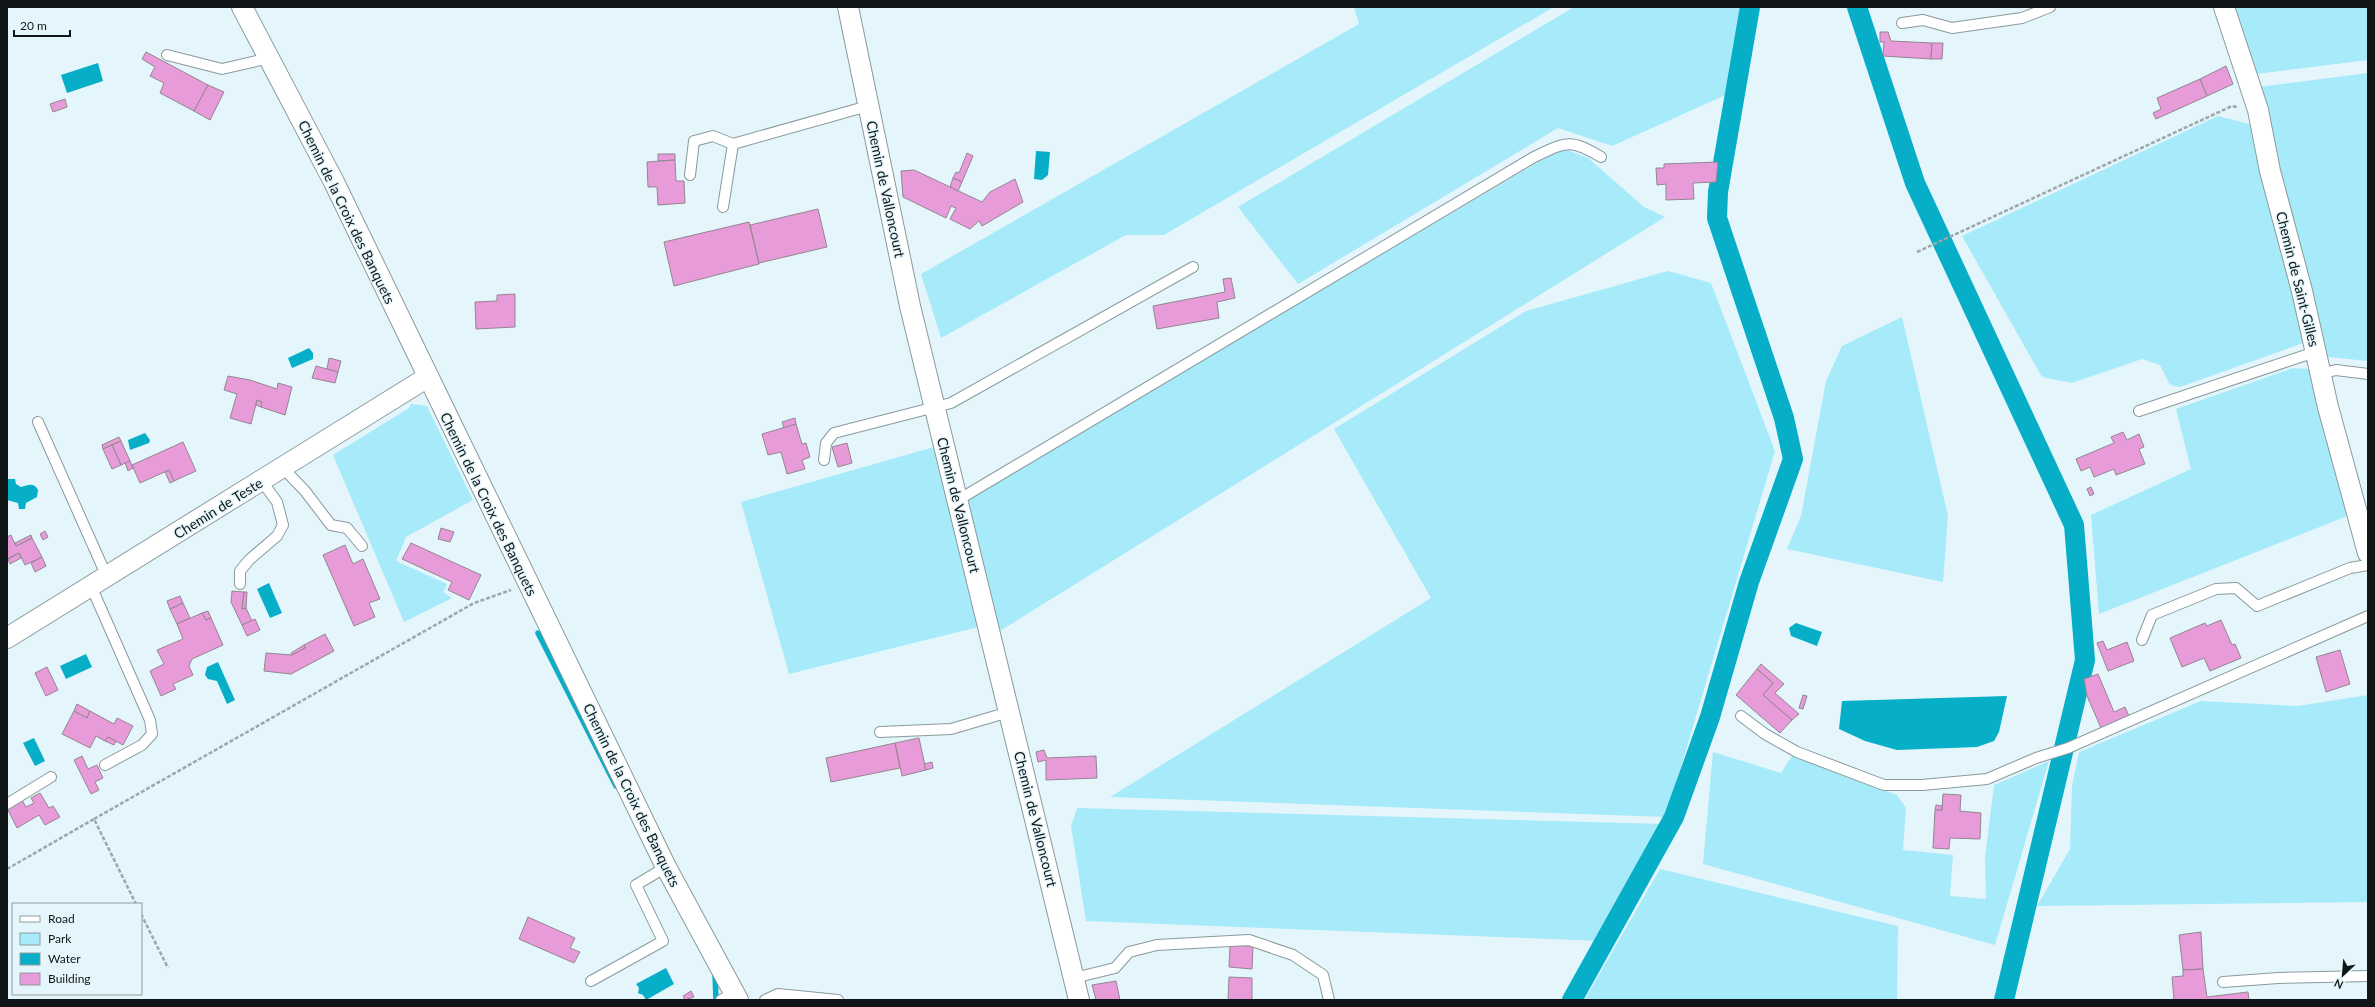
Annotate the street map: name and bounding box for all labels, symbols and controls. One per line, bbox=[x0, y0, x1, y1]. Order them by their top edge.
scale bar bbox=[14, 12, 70, 38]
text: 20 m bbox=[20, 18, 47, 33]
street label: Chemin de la Croix des Banquets bbox=[295, 117, 399, 307]
street label: Chemin de Valloncourt bbox=[863, 119, 909, 259]
street label: Chemin de Saint-Gilles bbox=[2273, 210, 2323, 348]
street label: Chemin de la Croix des Banquets bbox=[437, 409, 541, 599]
street label: Chemin de Valloncourt bbox=[934, 435, 984, 575]
street label: Chemin de Teste bbox=[170, 474, 266, 542]
street label: Chemin de la Croix des Banquets bbox=[580, 700, 684, 890]
street label: Chemin de Valloncourt bbox=[1011, 749, 1061, 889]
legend bbox=[12, 903, 142, 995]
text: Road bbox=[48, 911, 75, 926]
text: Park bbox=[48, 931, 72, 946]
text: Water bbox=[48, 951, 81, 966]
north arrow bbox=[2323, 955, 2363, 995]
text: Building bbox=[48, 971, 91, 986]
text: N bbox=[2332, 977, 2345, 992]

